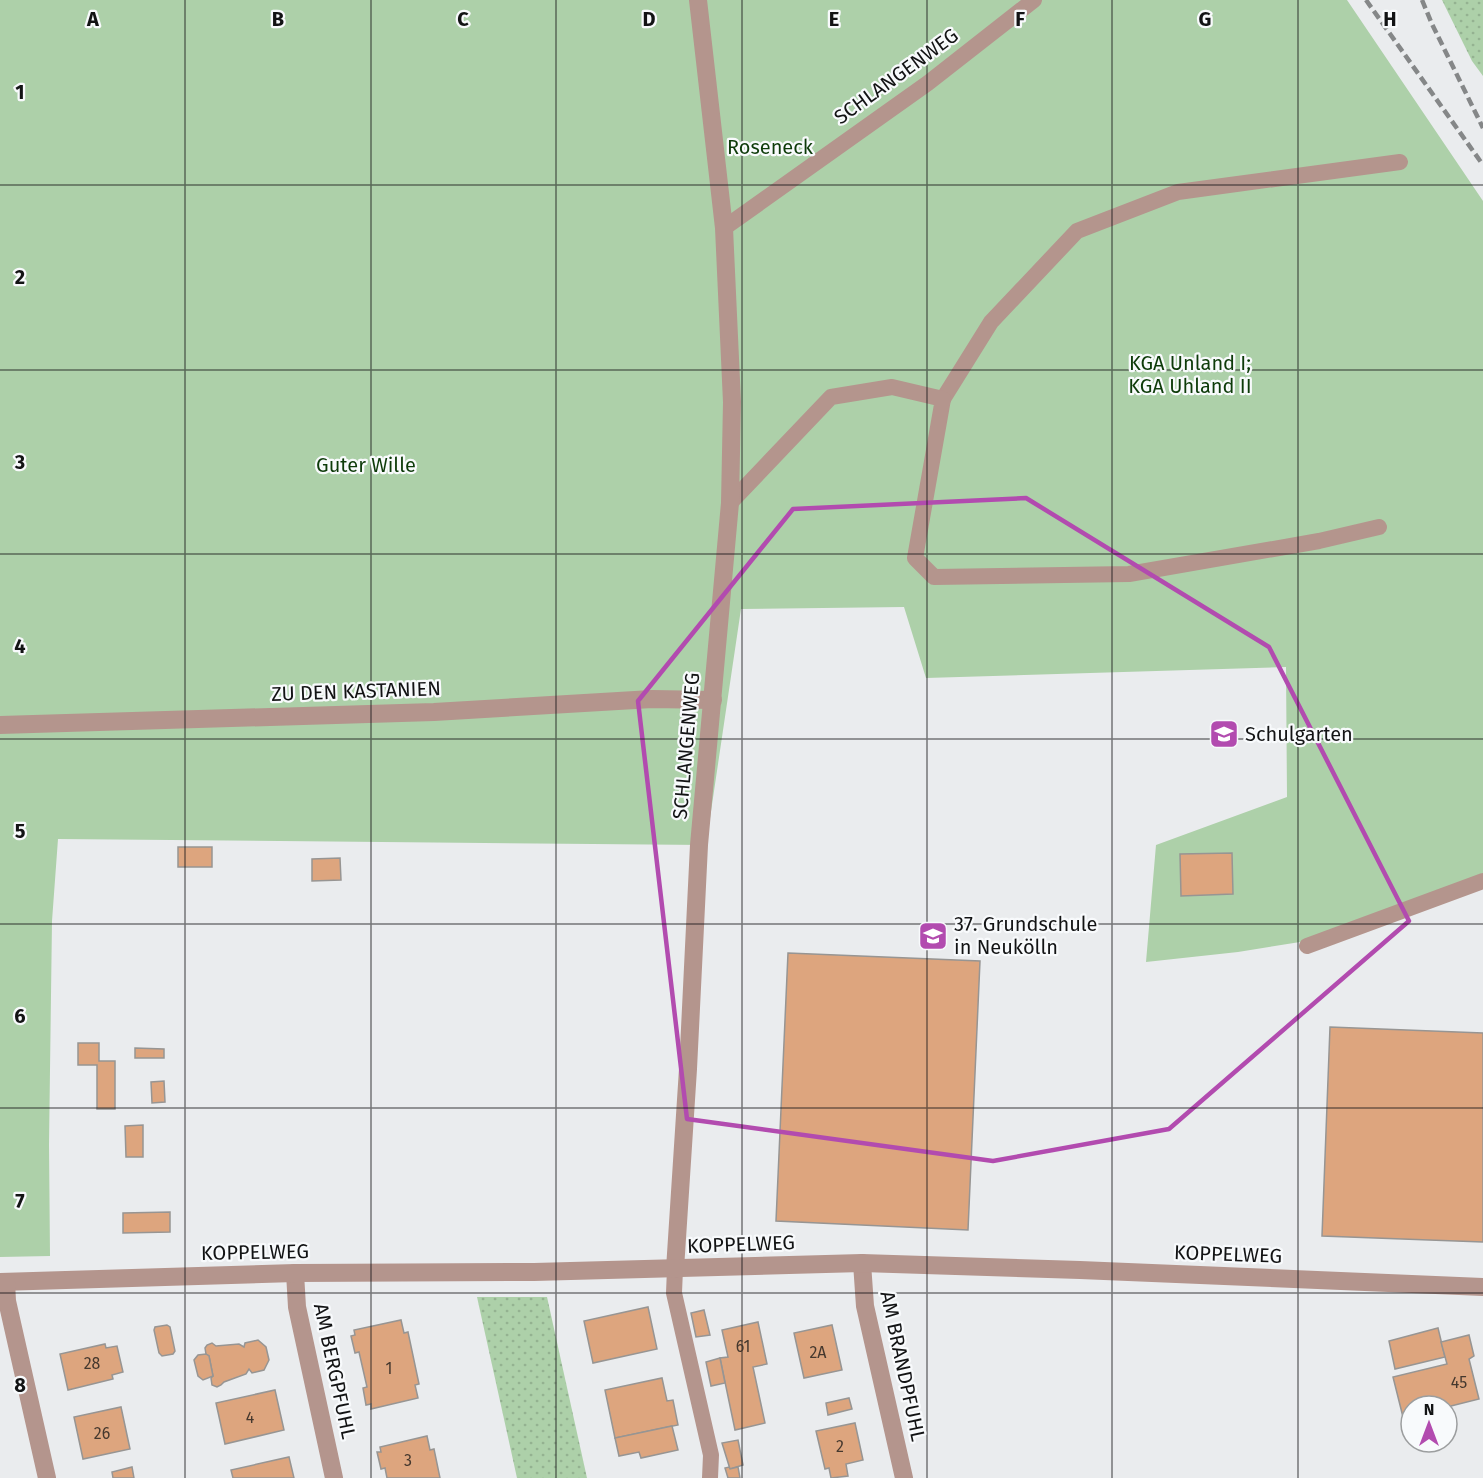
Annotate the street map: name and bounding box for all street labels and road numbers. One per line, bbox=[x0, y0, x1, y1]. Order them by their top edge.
street label: SCHLANGENWEG bbox=[829, 23, 963, 129]
street label: SCHLANGENWEG bbox=[668, 672, 704, 820]
street label: ZU DEN KASTANIEN bbox=[271, 676, 441, 706]
street label: KOPPELWEG bbox=[687, 1230, 795, 1258]
street label: KOPPELWEG bbox=[201, 1239, 309, 1265]
street label: KOPPELWEG bbox=[1174, 1240, 1282, 1268]
street label: AM BRANDPFUHL bbox=[875, 1289, 931, 1443]
street label: AM BERGPFUHL bbox=[309, 1301, 361, 1441]

